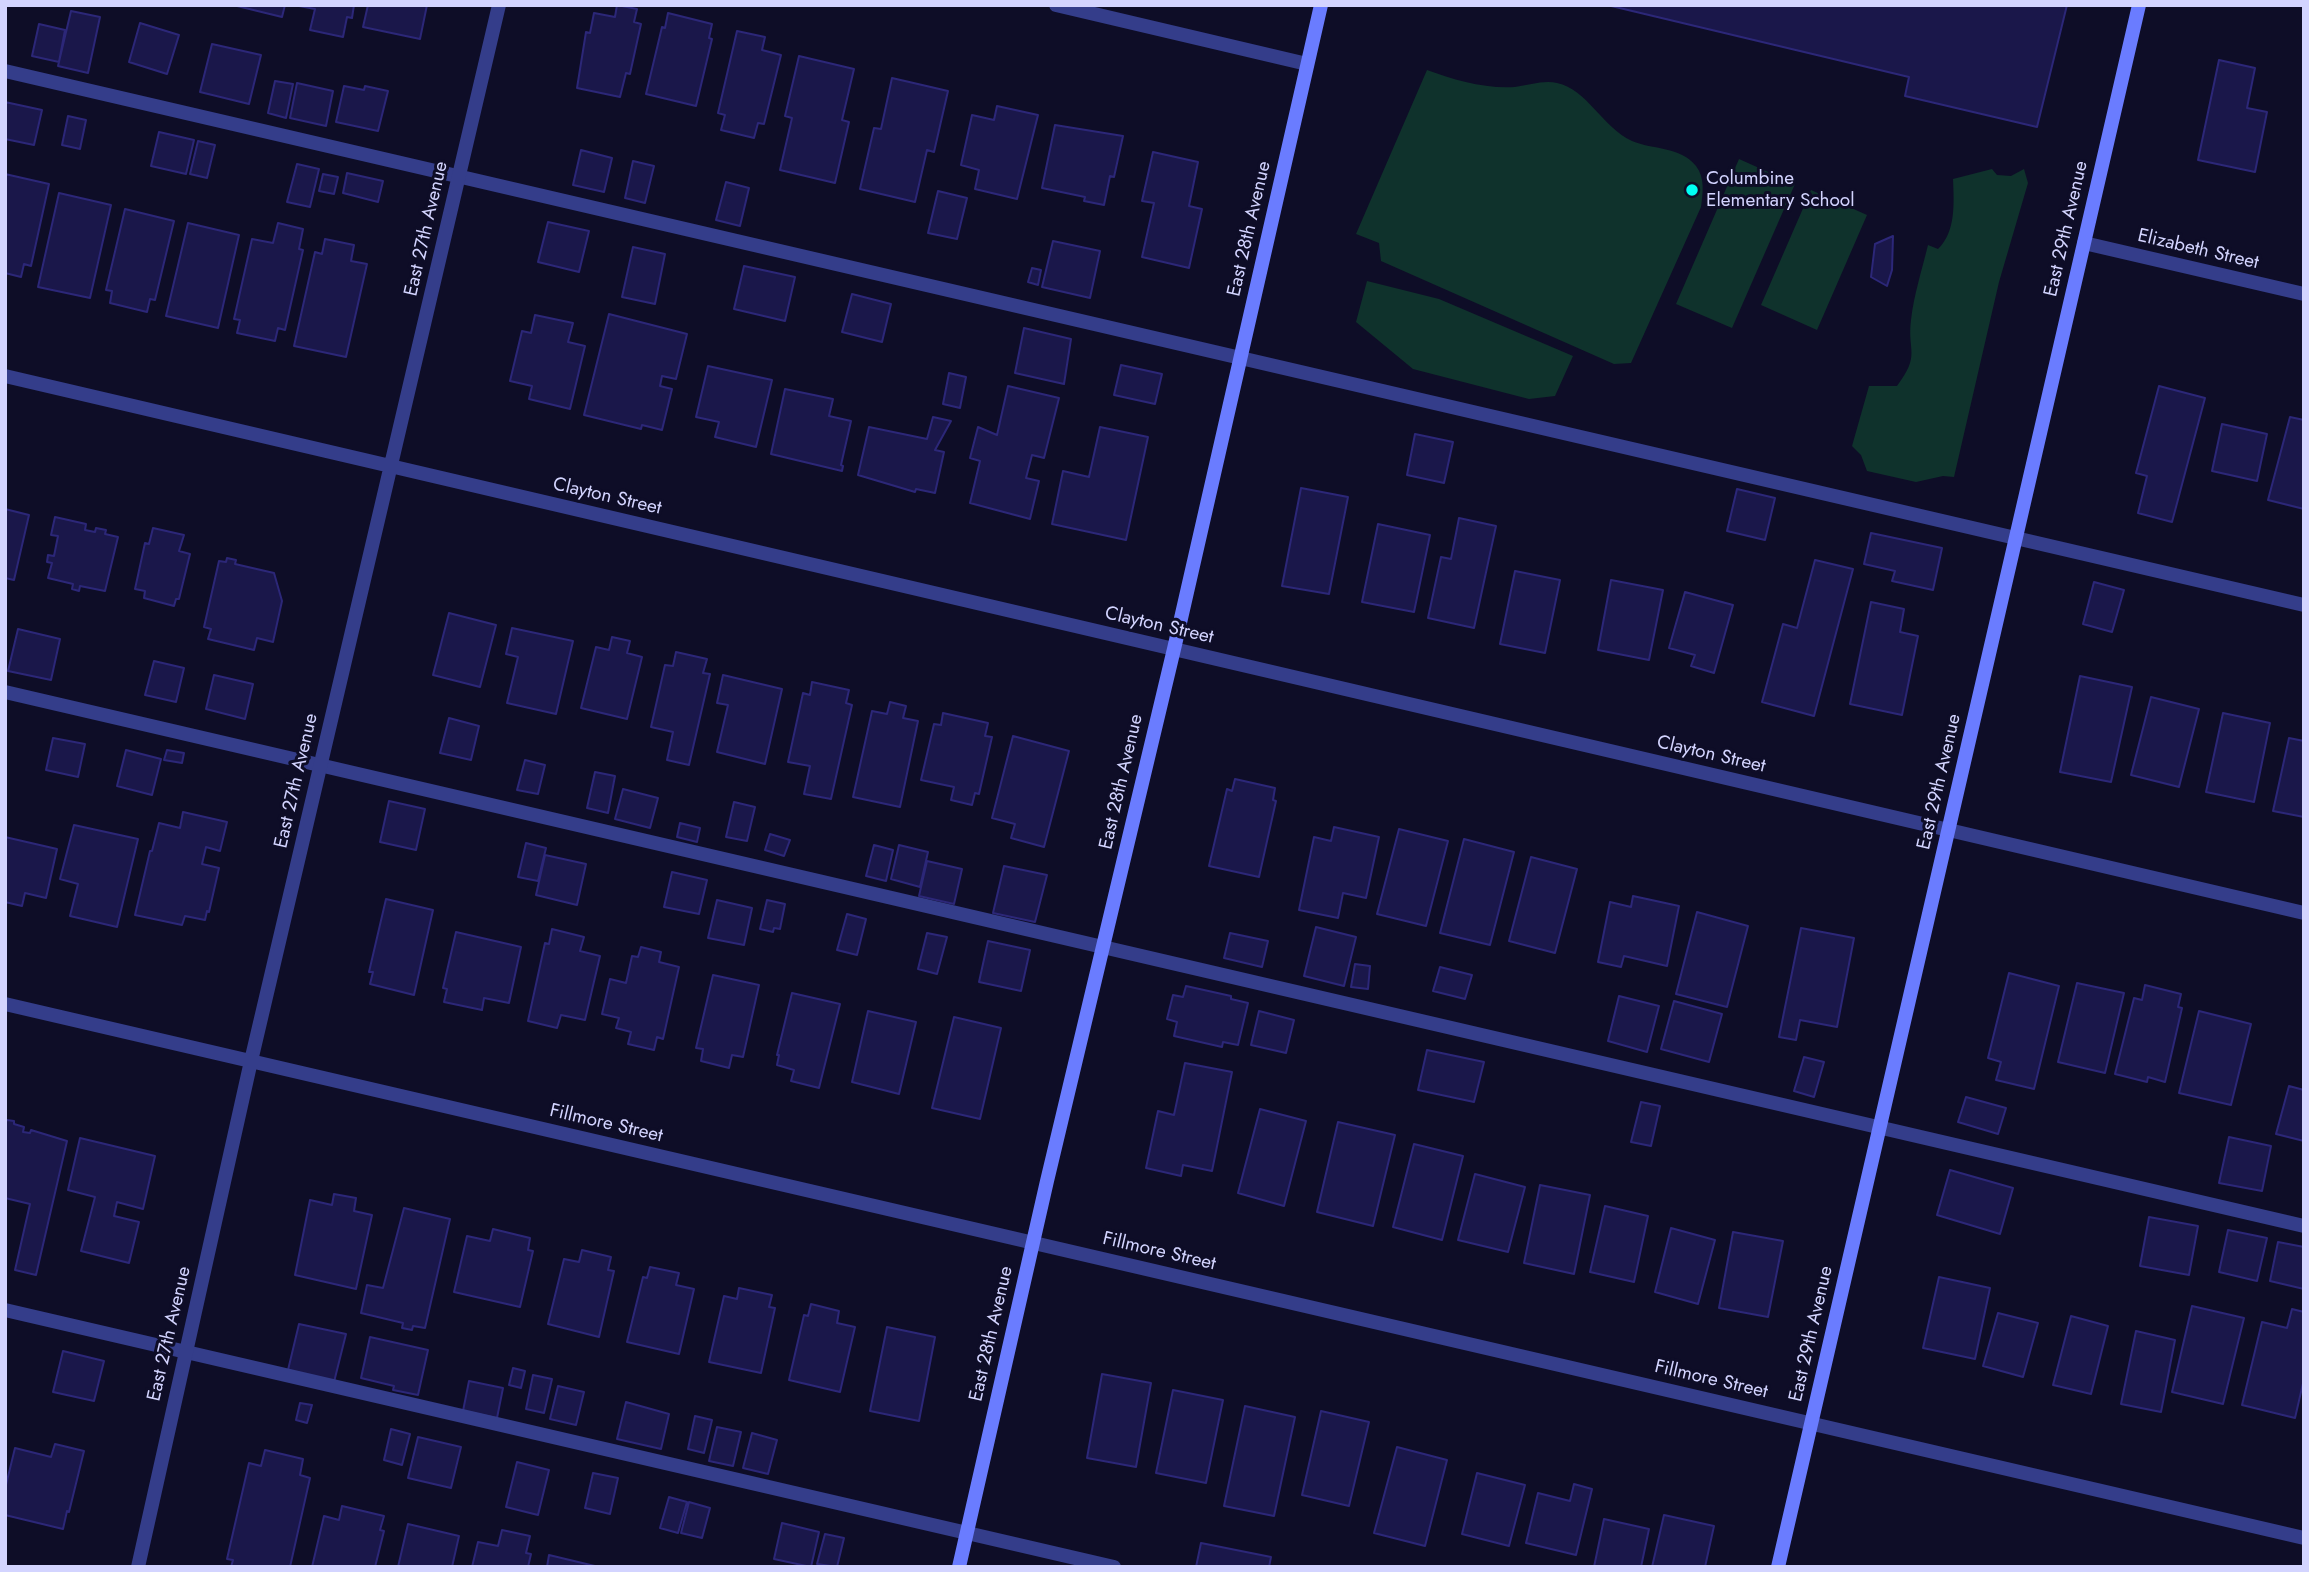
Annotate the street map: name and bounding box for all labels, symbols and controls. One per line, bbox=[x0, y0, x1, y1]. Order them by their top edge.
street label: East 27th Avenue bbox=[400, 159, 454, 299]
street label: East 28th Avenue bbox=[1223, 159, 1277, 299]
street label: East 29th Avenue bbox=[2040, 159, 2094, 299]
place label: Columbine Elementary School bbox=[1706, 168, 1855, 212]
marker: Columbine Elementary School bbox=[1684, 182, 1700, 198]
street label: Elizabeth Street bbox=[2135, 225, 2261, 275]
street label: Clayton Street bbox=[550, 473, 664, 521]
street label: Clayton Street bbox=[1102, 602, 1216, 650]
street label: East 27th Avenue bbox=[270, 711, 324, 851]
street label: East 28th Avenue bbox=[1095, 712, 1149, 852]
street label: East 29th Avenue bbox=[1913, 712, 1967, 852]
street label: Clayton Street bbox=[1654, 731, 1768, 779]
street label: Fillmore Street bbox=[547, 1100, 665, 1148]
street label: Fillmore Street bbox=[1100, 1228, 1218, 1276]
street label: East 27th Avenue bbox=[143, 1264, 197, 1404]
street label: East 28th Avenue bbox=[965, 1264, 1019, 1404]
street label: East 29th Avenue bbox=[1785, 1264, 1839, 1404]
street label: Fillmore Street bbox=[1652, 1356, 1770, 1404]

